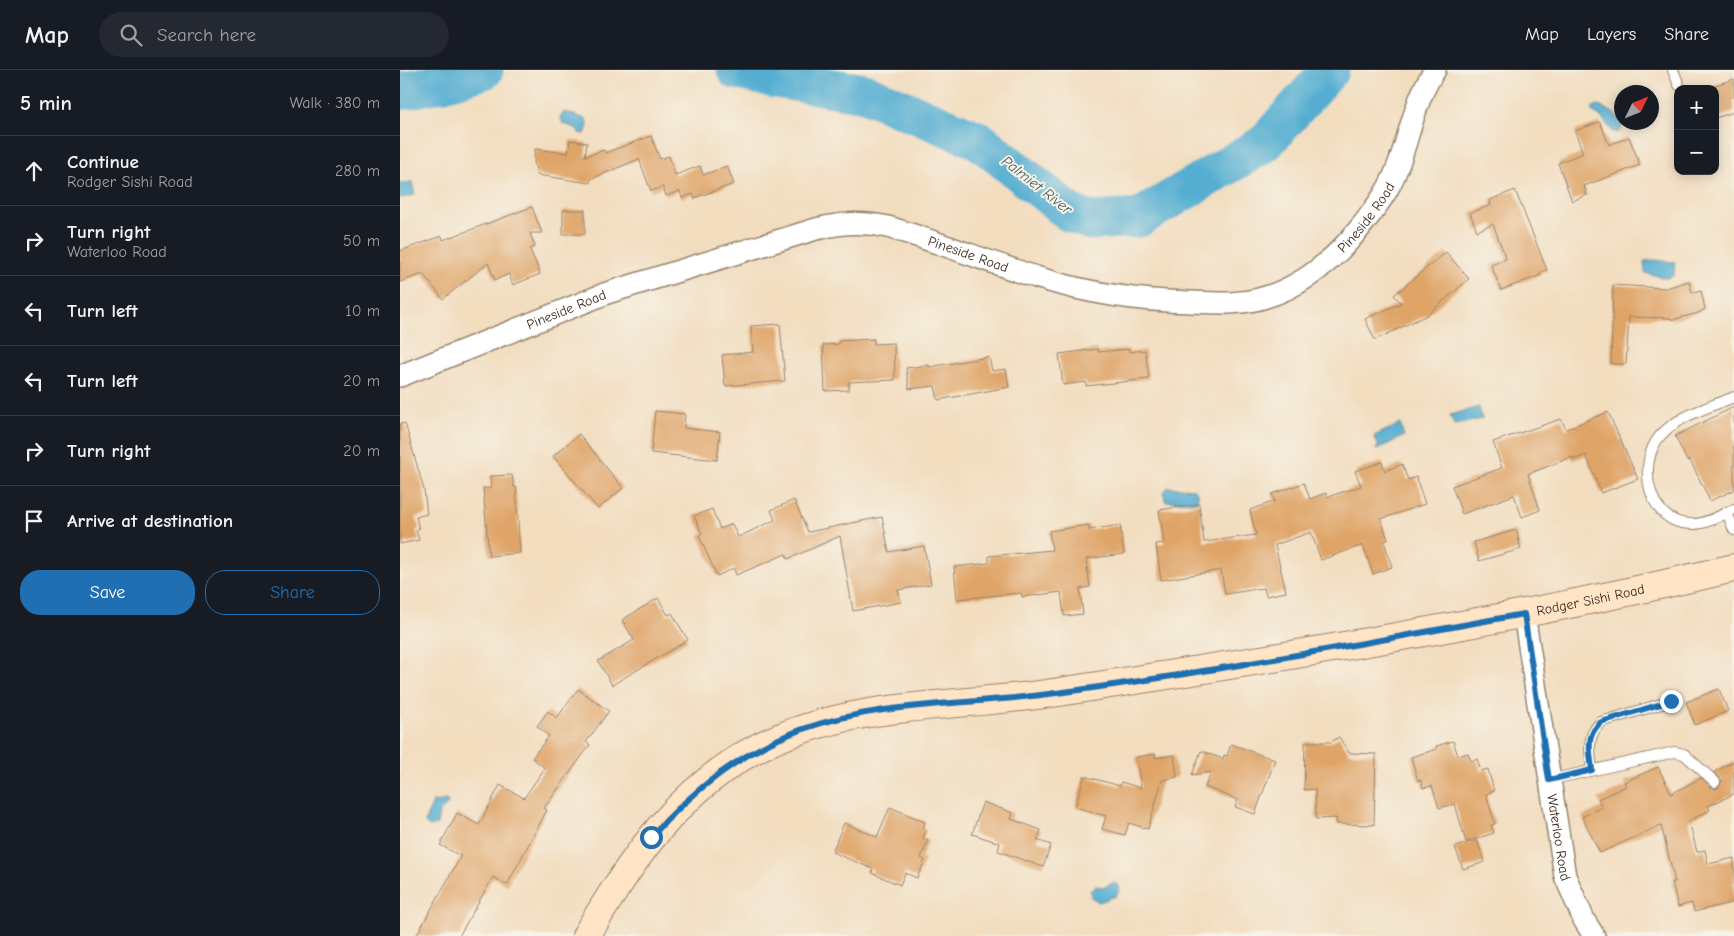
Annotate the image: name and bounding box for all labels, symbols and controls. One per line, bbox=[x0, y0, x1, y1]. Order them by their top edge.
search box bbox=[99, 12, 449, 57]
text: Map bbox=[25, 21, 69, 49]
icon: search bbox=[117, 21, 145, 49]
text: Search here bbox=[157, 24, 256, 46]
text: Map bbox=[1525, 24, 1559, 45]
text: Layers bbox=[1587, 24, 1636, 45]
text: Share bbox=[1664, 24, 1709, 45]
north arrow bbox=[1614, 85, 1659, 130]
map controls bbox=[1674, 85, 1719, 175]
button: + bbox=[1674, 85, 1719, 130]
text: 5 min bbox=[20, 91, 72, 115]
text: Walk · 380 m bbox=[290, 94, 380, 112]
button: − bbox=[1674, 130, 1719, 175]
text: Continue bbox=[67, 151, 139, 173]
water label: Palmiet River bbox=[998, 152, 1077, 219]
icon: ahead bbox=[20, 157, 48, 185]
text: 280 m bbox=[335, 162, 380, 180]
text: Rodger Sishi Road bbox=[67, 173, 193, 191]
street label: Pineside Road bbox=[1334, 180, 1399, 256]
text: Turn right bbox=[67, 221, 151, 243]
icon: right bbox=[20, 227, 48, 255]
text: 50 m bbox=[343, 232, 380, 250]
street label: Pineside Road bbox=[926, 232, 1011, 276]
text: Waterloo Road bbox=[67, 243, 167, 261]
street label: Pineside Road bbox=[524, 286, 609, 333]
icon: left bbox=[20, 297, 48, 325]
text: Turn left bbox=[67, 300, 138, 322]
text: 10 m bbox=[345, 302, 380, 320]
icon: left bbox=[20, 367, 48, 395]
text: Turn left bbox=[67, 370, 138, 392]
text: 20 m bbox=[343, 372, 380, 390]
icon: right bbox=[20, 437, 48, 465]
text: Turn right bbox=[67, 440, 151, 462]
text: 20 m bbox=[343, 442, 380, 460]
icon: arrive bbox=[20, 507, 48, 535]
text: Arrive at destination bbox=[67, 510, 233, 532]
button: Save bbox=[20, 570, 195, 615]
button: Share bbox=[205, 570, 380, 615]
street label: Rodger Sishi Road bbox=[1535, 581, 1646, 620]
route end bbox=[1660, 690, 1683, 713]
street label: Waterloo Road bbox=[1543, 793, 1574, 884]
route start bbox=[640, 826, 663, 849]

